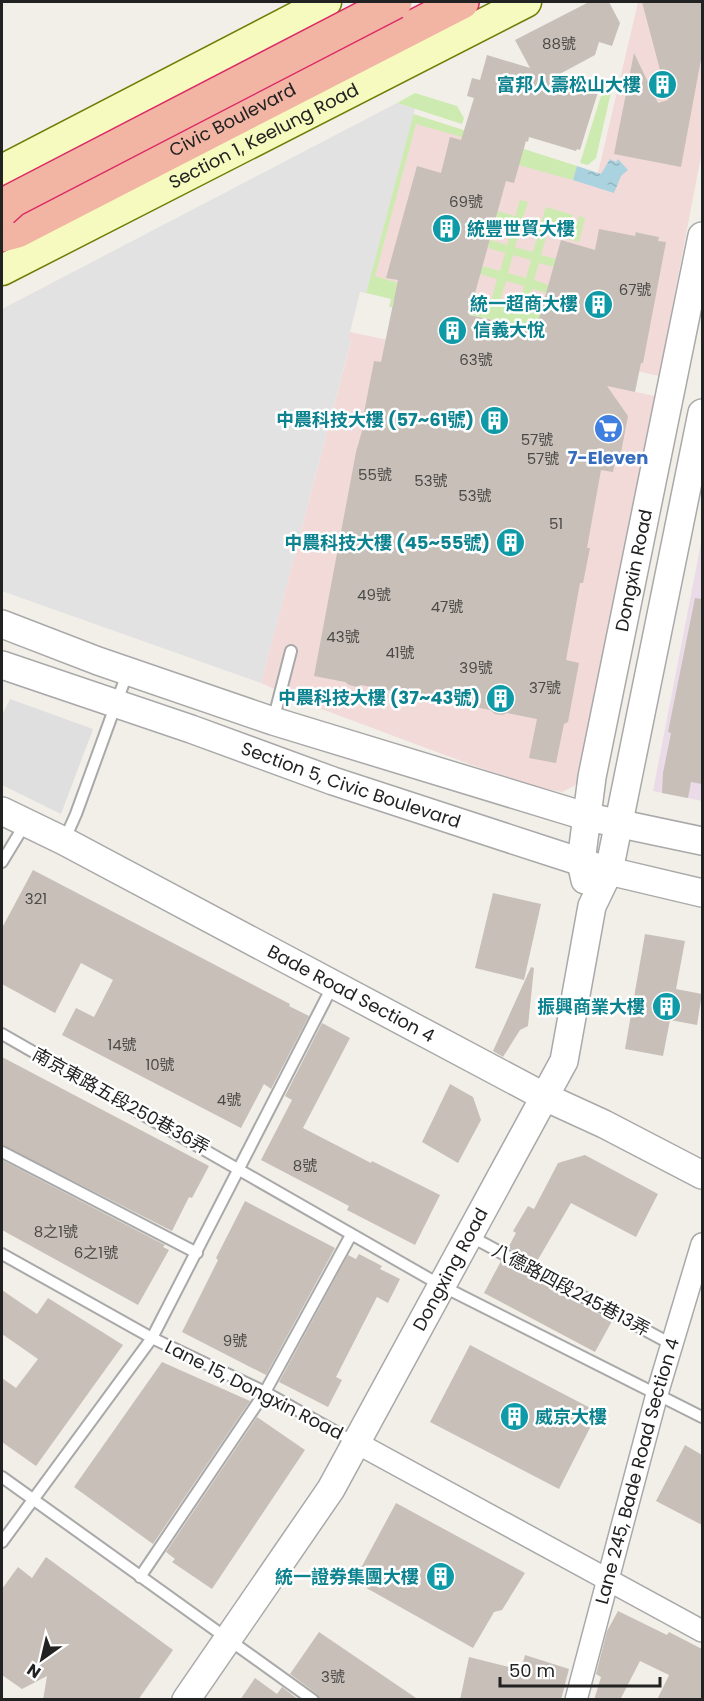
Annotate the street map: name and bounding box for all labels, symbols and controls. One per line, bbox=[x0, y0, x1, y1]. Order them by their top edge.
house number: 88號 bbox=[542, 33, 576, 54]
building icon: 富邦人壽松山大樓 bbox=[646, 69, 678, 101]
place label: 富邦人壽松山大樓 bbox=[497, 72, 641, 97]
street label: Section 1, Keelung Road bbox=[164, 77, 363, 195]
street label: Civic Boulevard bbox=[165, 77, 300, 163]
house number: 69號 bbox=[449, 191, 483, 212]
building icon: 統豐世貿大樓 bbox=[430, 213, 462, 245]
place label: 統豐世貿大樓 bbox=[467, 216, 575, 241]
house number: 67號 bbox=[619, 279, 651, 300]
building icon: 統一超商大樓 bbox=[583, 288, 615, 320]
place label: 統一超商大樓 bbox=[470, 291, 578, 316]
building icon: 信義大悅 bbox=[436, 314, 468, 346]
place label: 信義大悅 bbox=[473, 317, 545, 342]
house number: 63號 bbox=[459, 349, 493, 370]
building icon: 中農科技大樓 (57~61號) bbox=[479, 404, 511, 436]
place label: 中農科技大樓 (57~61號) bbox=[276, 407, 474, 432]
supermarket icon: 7-Eleven bbox=[592, 413, 624, 445]
house number: 57號 bbox=[521, 429, 553, 450]
place label: 7-Eleven bbox=[568, 445, 648, 470]
house number: 57號 bbox=[527, 448, 559, 469]
house number: 55號 bbox=[358, 464, 392, 485]
house number: 53號 bbox=[414, 470, 448, 491]
house number: 53號 bbox=[458, 485, 492, 506]
street label: Dongxin Road bbox=[609, 507, 658, 634]
house number: 51 bbox=[549, 513, 563, 534]
building icon: 中農科技大樓 (45~55號) bbox=[495, 527, 527, 559]
place label: 中農科技大樓 (45~55號) bbox=[284, 530, 490, 555]
house number: 49號 bbox=[357, 584, 391, 605]
house number: 47號 bbox=[431, 596, 463, 617]
house number: 43號 bbox=[326, 626, 360, 647]
house number: 41號 bbox=[385, 642, 415, 663]
house number: 39號 bbox=[459, 657, 493, 678]
house number: 37號 bbox=[529, 677, 561, 698]
building icon: 中農科技大樓 (37~43號) bbox=[485, 682, 517, 714]
place label: 中農科技大樓 (37~43號) bbox=[278, 685, 480, 710]
street label: Section 5, Civic Boulevard bbox=[238, 735, 464, 834]
house number: 321 bbox=[25, 888, 47, 909]
street label: Bade Road Section 4 bbox=[263, 939, 439, 1048]
building icon: 振興商業大樓 bbox=[650, 991, 682, 1023]
place label: 振興商業大樓 bbox=[537, 994, 645, 1019]
house number: 14號 bbox=[107, 1034, 137, 1055]
street label: 南京東路五段250巷36弄 bbox=[28, 1041, 214, 1160]
house number: 10號 bbox=[145, 1054, 175, 1075]
house number: 4號 bbox=[217, 1089, 241, 1110]
house number: 8號 bbox=[293, 1155, 317, 1176]
street label: Dongxing Road bbox=[407, 1203, 494, 1335]
house number: 8之1號 bbox=[34, 1221, 78, 1242]
street label: 八德路四段245巷13弄 bbox=[488, 1237, 655, 1342]
house number: 6之1號 bbox=[74, 1242, 118, 1263]
house number: 9號 bbox=[223, 1330, 247, 1351]
street label: Lane 15, Dongxin Road bbox=[161, 1334, 348, 1445]
street label: Lane 245, Bade Road Section 4 bbox=[589, 1335, 685, 1607]
building icon: 威京大樓 bbox=[498, 1401, 530, 1433]
place label: 威京大樓 bbox=[535, 1404, 607, 1429]
building icon: 統一證券集團大樓 bbox=[424, 1561, 456, 1593]
place label: 統一證券集團大樓 bbox=[275, 1564, 419, 1589]
north arrow bbox=[12, 1629, 72, 1689]
scale bar bbox=[500, 1650, 660, 1688]
text: N bbox=[22, 1658, 45, 1684]
text: 50 m bbox=[509, 1658, 555, 1683]
house number: 3號 bbox=[321, 1666, 345, 1687]

